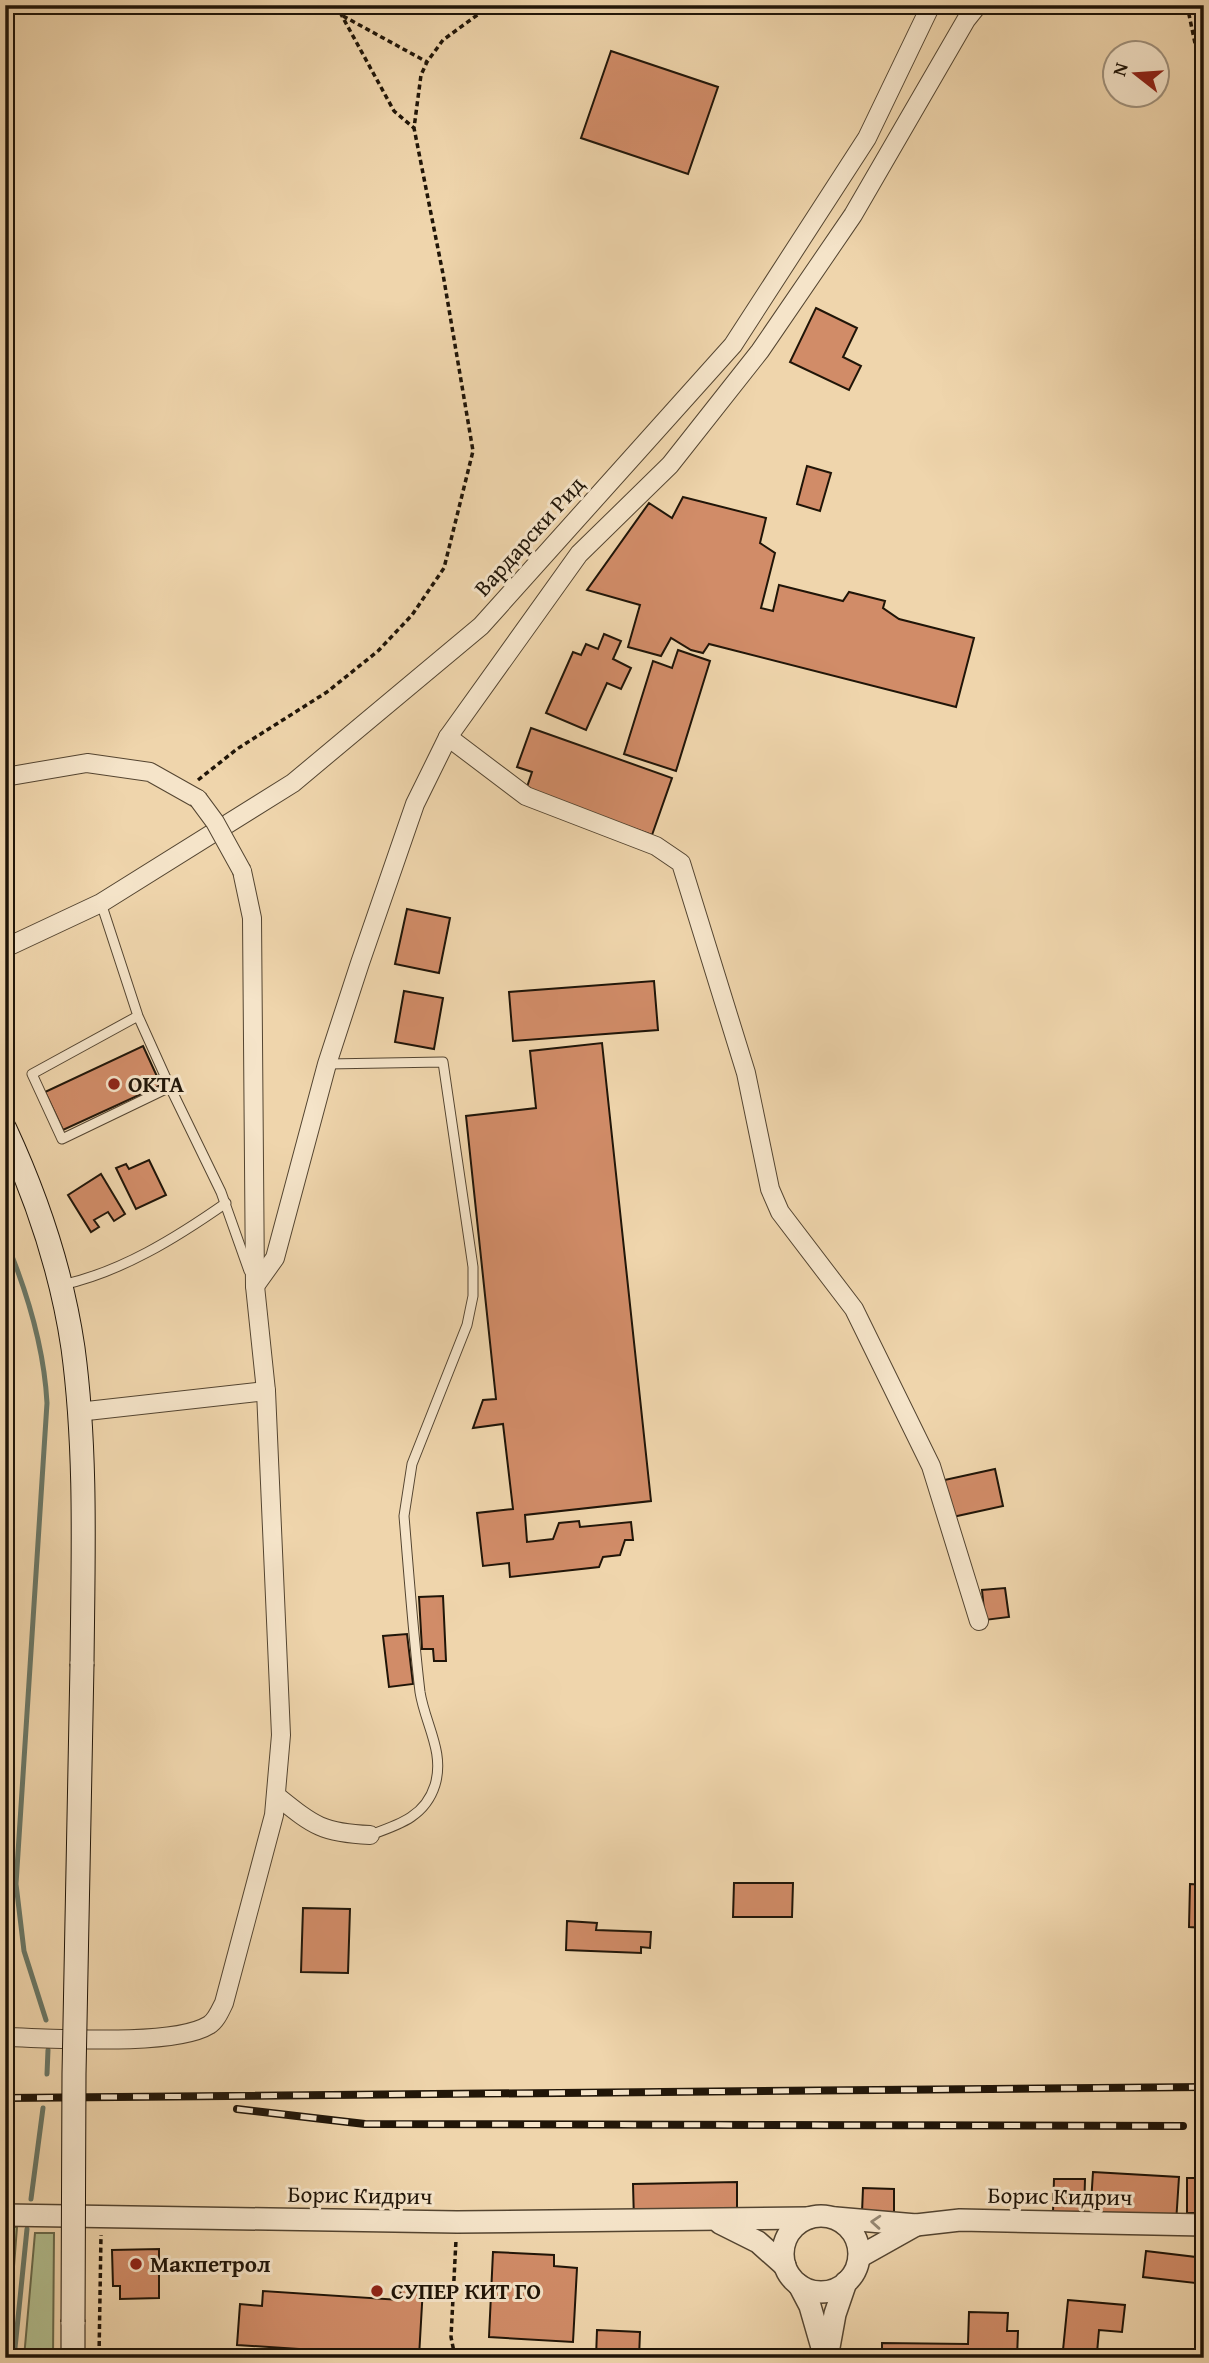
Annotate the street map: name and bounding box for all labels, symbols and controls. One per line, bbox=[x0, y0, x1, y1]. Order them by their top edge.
north arrow bbox=[1100, 38, 1170, 108]
text: N bbox=[1104, 59, 1135, 79]
street label: Вардарски Рид bbox=[466, 468, 592, 603]
place label: OKTA bbox=[128, 1067, 184, 1100]
marker: OKTA bbox=[106, 1076, 122, 1092]
street label: Борис Кидрич bbox=[287, 2177, 433, 2212]
street label: Борис Кидрич bbox=[987, 2178, 1133, 2213]
one-way arrow bbox=[870, 2214, 881, 2229]
place label: Макпетрол bbox=[150, 2247, 270, 2280]
marker: Макпетрол bbox=[128, 2256, 144, 2272]
place label: СУПЕР КИТ ГО bbox=[391, 2274, 541, 2307]
marker: СУПЕР КИТ ГО bbox=[369, 2283, 385, 2299]

